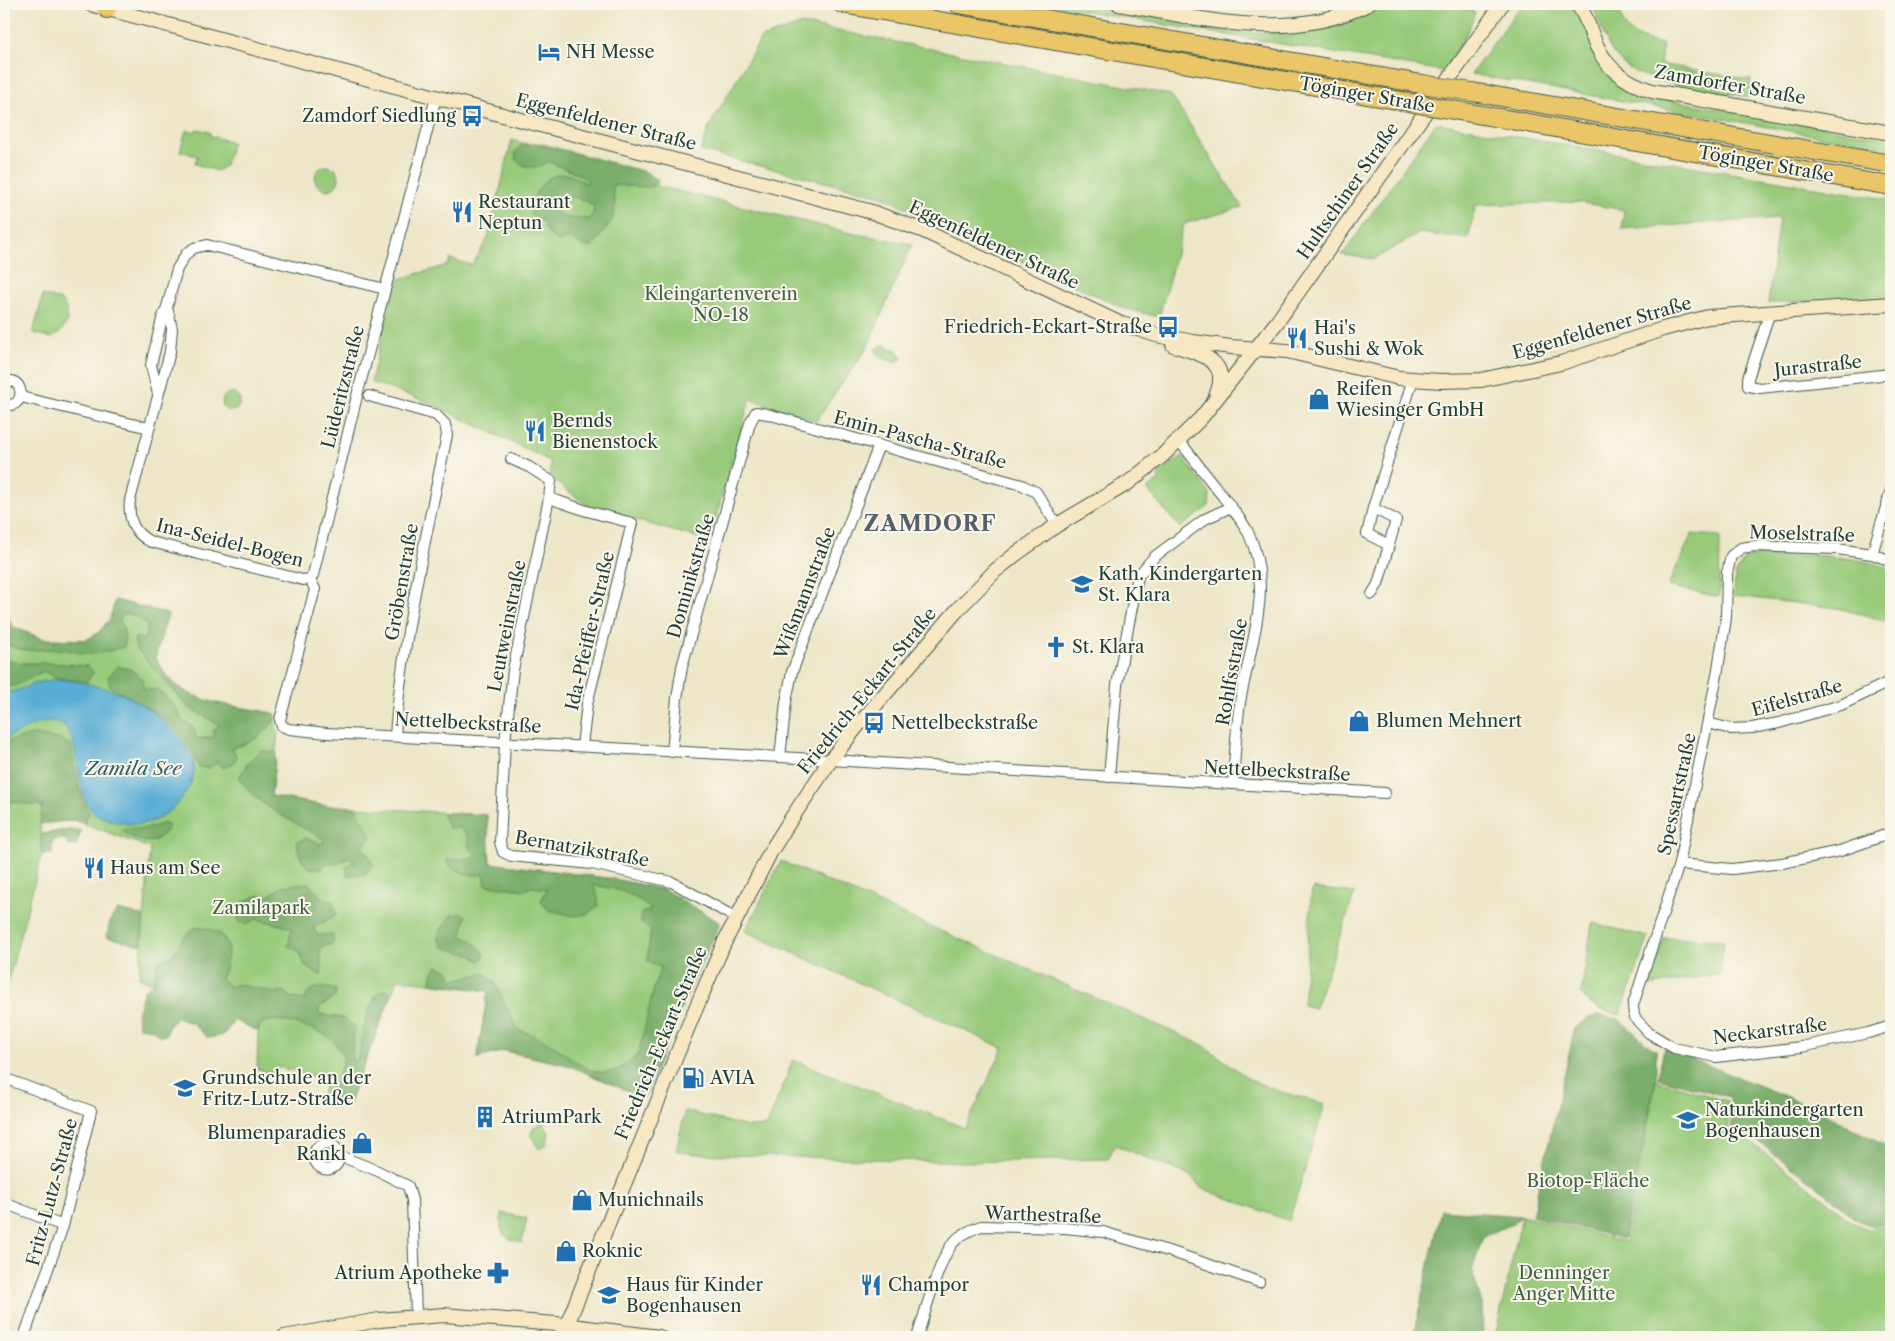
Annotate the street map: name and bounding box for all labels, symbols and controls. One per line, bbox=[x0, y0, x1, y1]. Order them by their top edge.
hotel icon: NH Messe bbox=[536, 39, 562, 65]
place label: NH Messe bbox=[566, 41, 655, 63]
street label: Zamdorfer Straße bbox=[1653, 61, 1807, 109]
street label: Töginger Straße bbox=[1297, 72, 1437, 118]
street label: Eggenfeldener Straße bbox=[513, 89, 699, 155]
bus stop icon: Zamdorf Siedlung bbox=[459, 103, 485, 129]
place label: Zamdorf Siedlung bbox=[302, 105, 456, 127]
street label: Hultschiner Straße bbox=[1293, 118, 1403, 264]
street label: Töginger Straße bbox=[1696, 141, 1836, 187]
place label: Restaurant Neptun bbox=[478, 191, 571, 234]
street label: Eggenfeldener Straße bbox=[905, 196, 1083, 294]
restaurant icon: Restaurant Neptun bbox=[449, 199, 475, 225]
park label: Kleingartenverein NO-18 bbox=[644, 283, 798, 326]
street label: Eggenfeldener Straße bbox=[1510, 292, 1694, 364]
bus stop icon: Friedrich-Eckart-Straße bbox=[1155, 314, 1181, 340]
place label: Friedrich-Eckart-Straße bbox=[944, 316, 1152, 338]
place label: Hai's Sushi & Wok bbox=[1314, 317, 1425, 360]
street label: Lüderitzstraße bbox=[317, 323, 369, 451]
restaurant icon: Hai's Sushi & Wok bbox=[1284, 325, 1310, 351]
street label: Jurastraße bbox=[1770, 350, 1863, 382]
place label: Reifen Wiesinger GmbH bbox=[1335, 378, 1485, 421]
shop icon: Reifen Wiesinger GmbH bbox=[1306, 386, 1332, 412]
street label: Emin-Pascha-Straße bbox=[831, 406, 1009, 474]
place label: Bernds Bienenstock bbox=[552, 410, 659, 453]
restaurant icon: Bernds Bienenstock bbox=[522, 418, 548, 444]
district label: ZAMDORF bbox=[864, 510, 996, 537]
street label: Dominikstraße bbox=[663, 511, 719, 641]
street label: Ina-Seidel-Bogen bbox=[154, 514, 306, 572]
street label: Moselstraße bbox=[1749, 521, 1855, 547]
street label: Gröbenstraße bbox=[381, 522, 423, 642]
street label: Wißmannstraße bbox=[769, 524, 840, 663]
street label: Ida-Pfeiffer-Straße bbox=[561, 549, 619, 713]
street label: Leutweinstraße bbox=[483, 558, 531, 694]
place label: Kath. Kindergarten St. Klara bbox=[1098, 563, 1262, 606]
school or university icon: Kath. Kindergarten St. Klara bbox=[1069, 571, 1095, 597]
street label: Friedrich-Eckart-Straße bbox=[793, 603, 941, 779]
street label: Rohlfsstraße bbox=[1212, 617, 1252, 727]
church icon: St. Klara bbox=[1043, 634, 1069, 660]
place label: St. Klara bbox=[1072, 636, 1145, 658]
street label: Eifelstraße bbox=[1749, 675, 1845, 721]
street label: Nettelbeckstraße bbox=[394, 708, 542, 738]
shop icon: Blumen Mehnert bbox=[1346, 708, 1372, 734]
bus stop icon: Nettelbeckstraße bbox=[861, 710, 887, 736]
place label: Blumen Mehnert bbox=[1376, 710, 1523, 732]
place label: Nettelbeckstraße bbox=[891, 712, 1038, 734]
street label: Spessartstraße bbox=[1653, 731, 1701, 857]
street label: Nettelbeckstraße bbox=[1203, 756, 1351, 786]
water label: Zamila See bbox=[83, 757, 182, 780]
street label: Bernatzikstraße bbox=[513, 826, 651, 872]
restaurant icon: Haus am See bbox=[81, 855, 107, 881]
place label: Haus am See bbox=[110, 857, 221, 879]
park label: Zamilapark bbox=[212, 897, 311, 919]
street label: Friedrich-Eckart-Straße bbox=[610, 943, 712, 1143]
street label: Neckarstraße bbox=[1712, 1013, 1828, 1049]
fuel station icon: AVIA bbox=[680, 1065, 706, 1091]
place label: Grundschule an der Fritz-Lutz-Straße bbox=[202, 1067, 372, 1110]
place label: AVIA bbox=[709, 1067, 756, 1089]
school or university icon: Grundschule an der Fritz-Lutz-Straße bbox=[172, 1075, 198, 1101]
place label: Naturkindergarten Bogenhausen bbox=[1705, 1099, 1864, 1142]
building icon: AtriumPark bbox=[472, 1104, 498, 1130]
place label: AtriumPark bbox=[501, 1106, 603, 1128]
school or university icon: Naturkindergarten Bogenhausen bbox=[1675, 1107, 1701, 1133]
street label: Fritz-Lutz-Straße bbox=[22, 1116, 82, 1268]
place label: Blumenparadies Rankl bbox=[207, 1122, 346, 1165]
shop icon: Blumenparadies Rankl bbox=[349, 1130, 375, 1156]
park label: Biotop-Fläche bbox=[1527, 1170, 1649, 1192]
shop icon: Munichnails bbox=[569, 1187, 595, 1213]
place label: Munichnails bbox=[598, 1189, 704, 1211]
street label: Warthestraße bbox=[983, 1202, 1102, 1228]
shop icon: Roknic bbox=[553, 1238, 579, 1264]
place label: Roknic bbox=[582, 1240, 643, 1262]
pharmacy icon: Atrium Apotheke bbox=[485, 1260, 511, 1286]
place label: Atrium Apotheke bbox=[334, 1262, 482, 1284]
park label: Denninger Anger Mitte bbox=[1512, 1262, 1615, 1305]
restaurant icon: Champor bbox=[858, 1272, 884, 1298]
place label: Haus für Kinder Bogenhausen bbox=[626, 1274, 764, 1317]
place label: Champor bbox=[888, 1274, 970, 1296]
school or university icon: Haus für Kinder Bogenhausen bbox=[596, 1282, 622, 1308]

